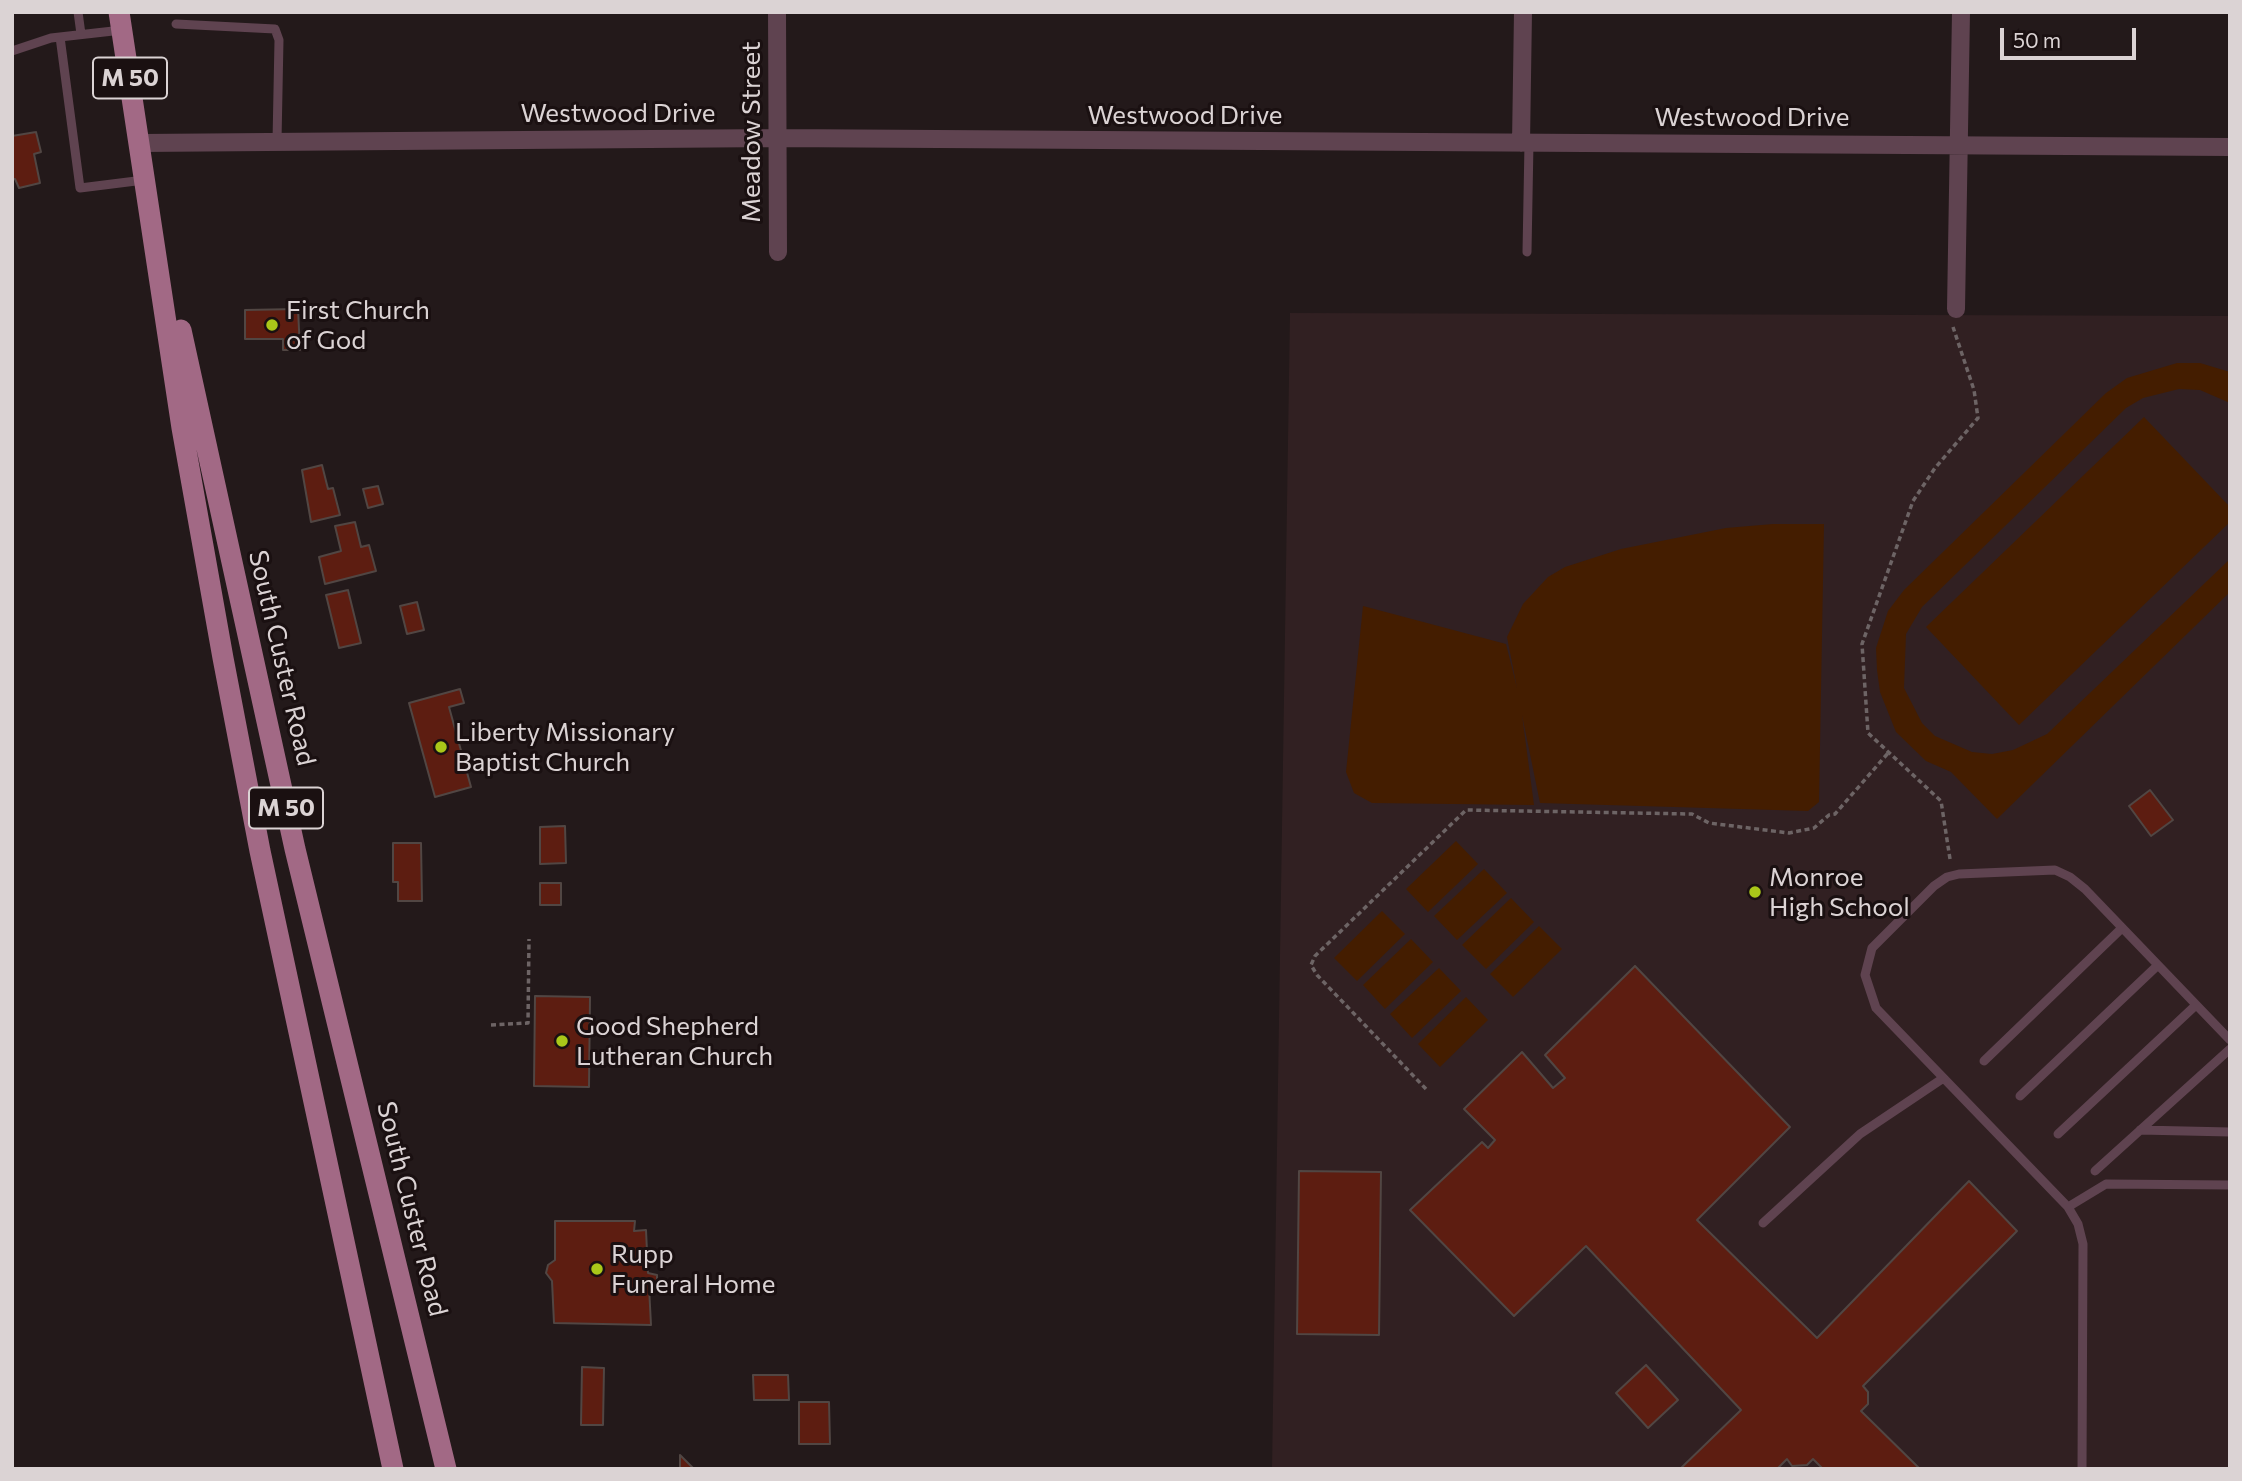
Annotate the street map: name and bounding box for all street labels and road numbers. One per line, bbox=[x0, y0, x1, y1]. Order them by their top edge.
street label: Meadow Street bbox=[735, 41, 767, 223]
road number: M 50 bbox=[93, 57, 167, 98]
street label: Westwood Drive bbox=[520, 97, 716, 129]
street label: Westwood Drive bbox=[1087, 99, 1283, 131]
street label: Westwood Drive bbox=[1654, 101, 1850, 133]
street label: South Custer Road bbox=[242, 547, 322, 769]
road number: M 50 bbox=[249, 788, 323, 828]
street label: South Custer Road bbox=[370, 1098, 454, 1320]

